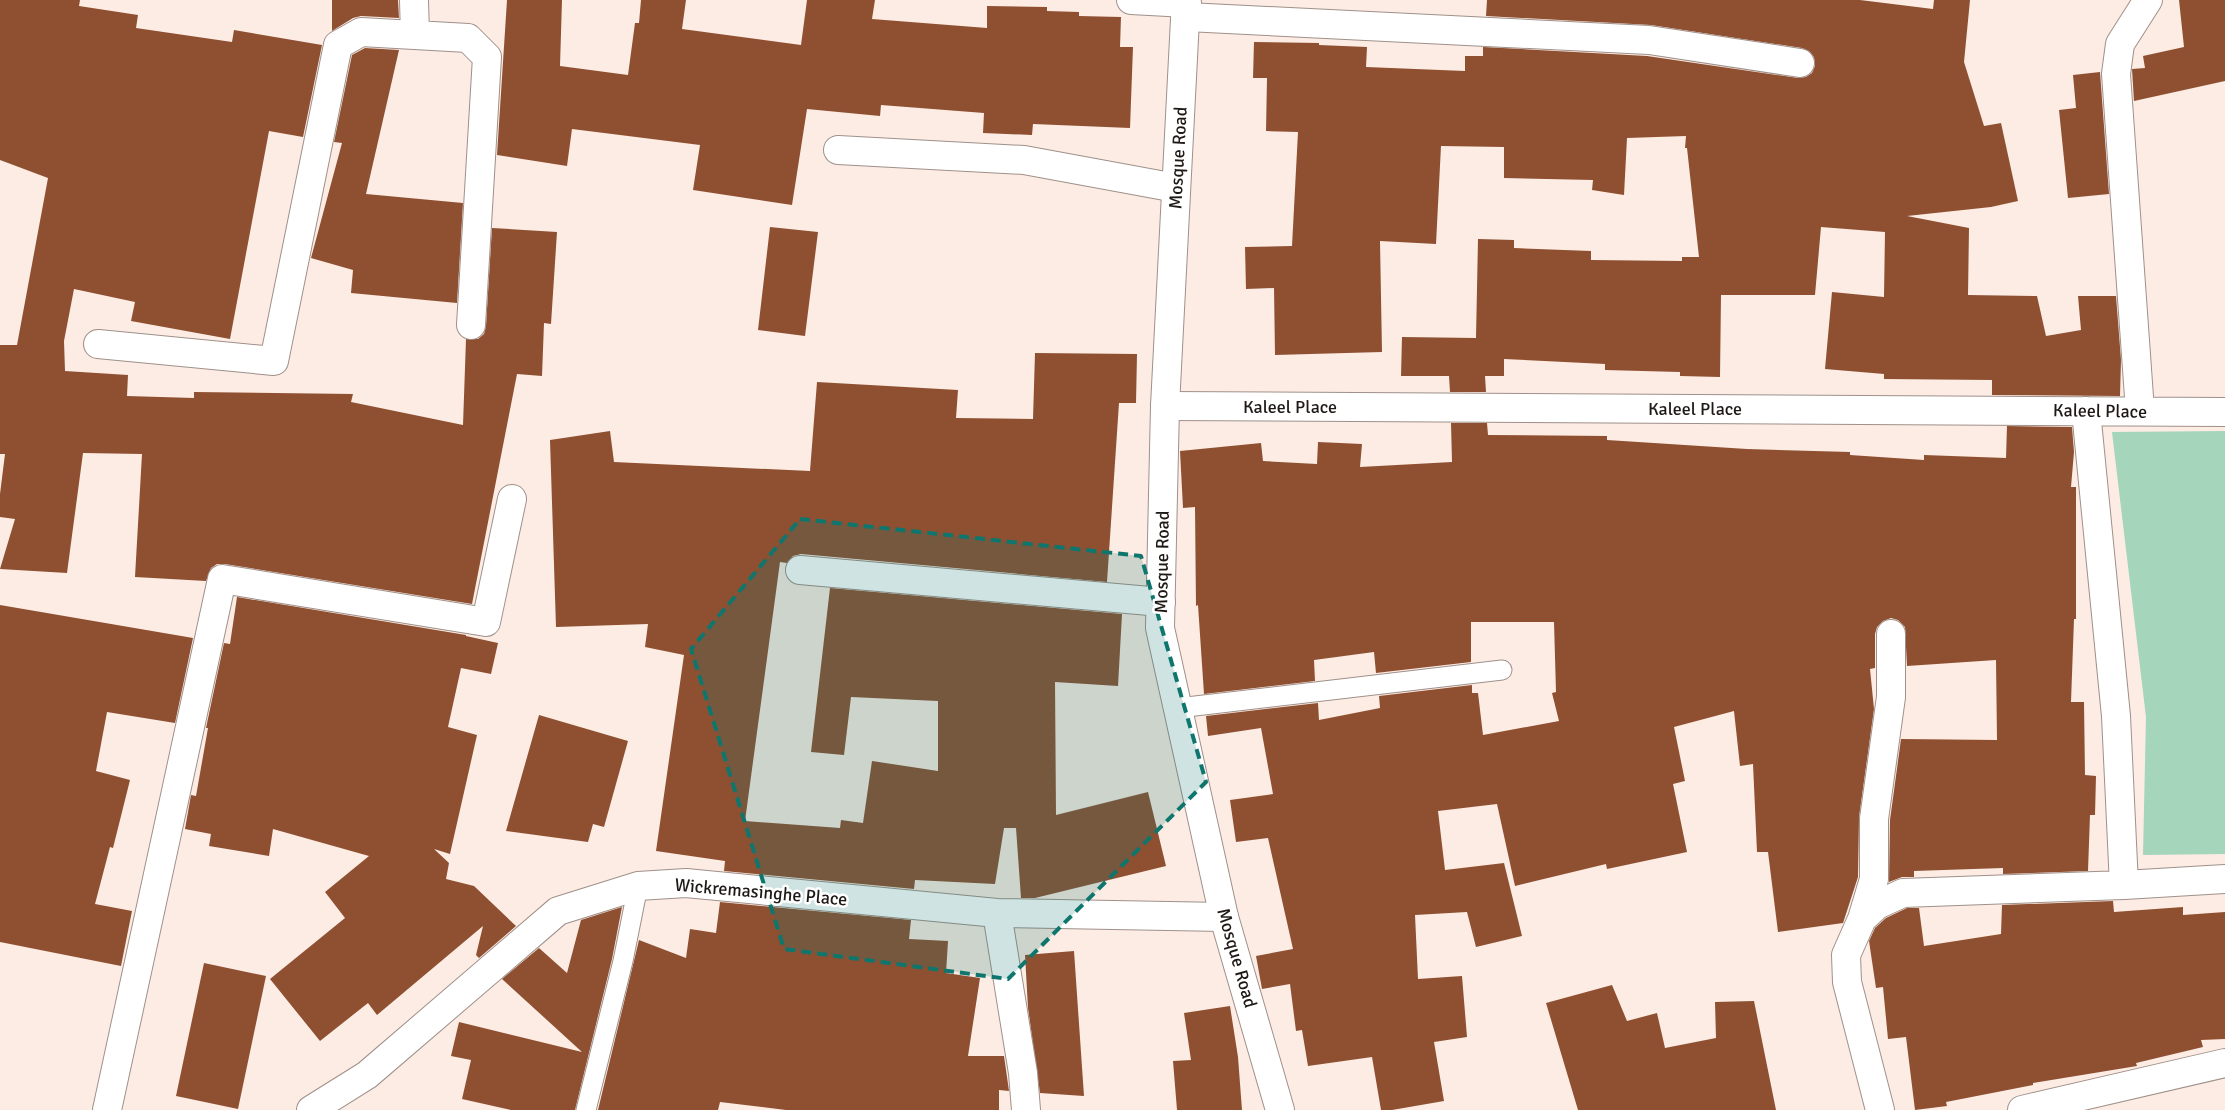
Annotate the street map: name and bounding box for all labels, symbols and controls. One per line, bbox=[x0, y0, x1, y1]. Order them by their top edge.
street label: Mosque Road bbox=[1164, 106, 1192, 210]
street label: Kaleel Place bbox=[1243, 396, 1337, 418]
street label: Kaleel Place bbox=[1648, 398, 1742, 420]
street label: Kaleel Place bbox=[2053, 399, 2147, 423]
street label: Mosque Road bbox=[1150, 511, 1174, 613]
street label: Wickremasinghe Place bbox=[674, 873, 848, 911]
street label: Mosque Road bbox=[1212, 906, 1262, 1010]

